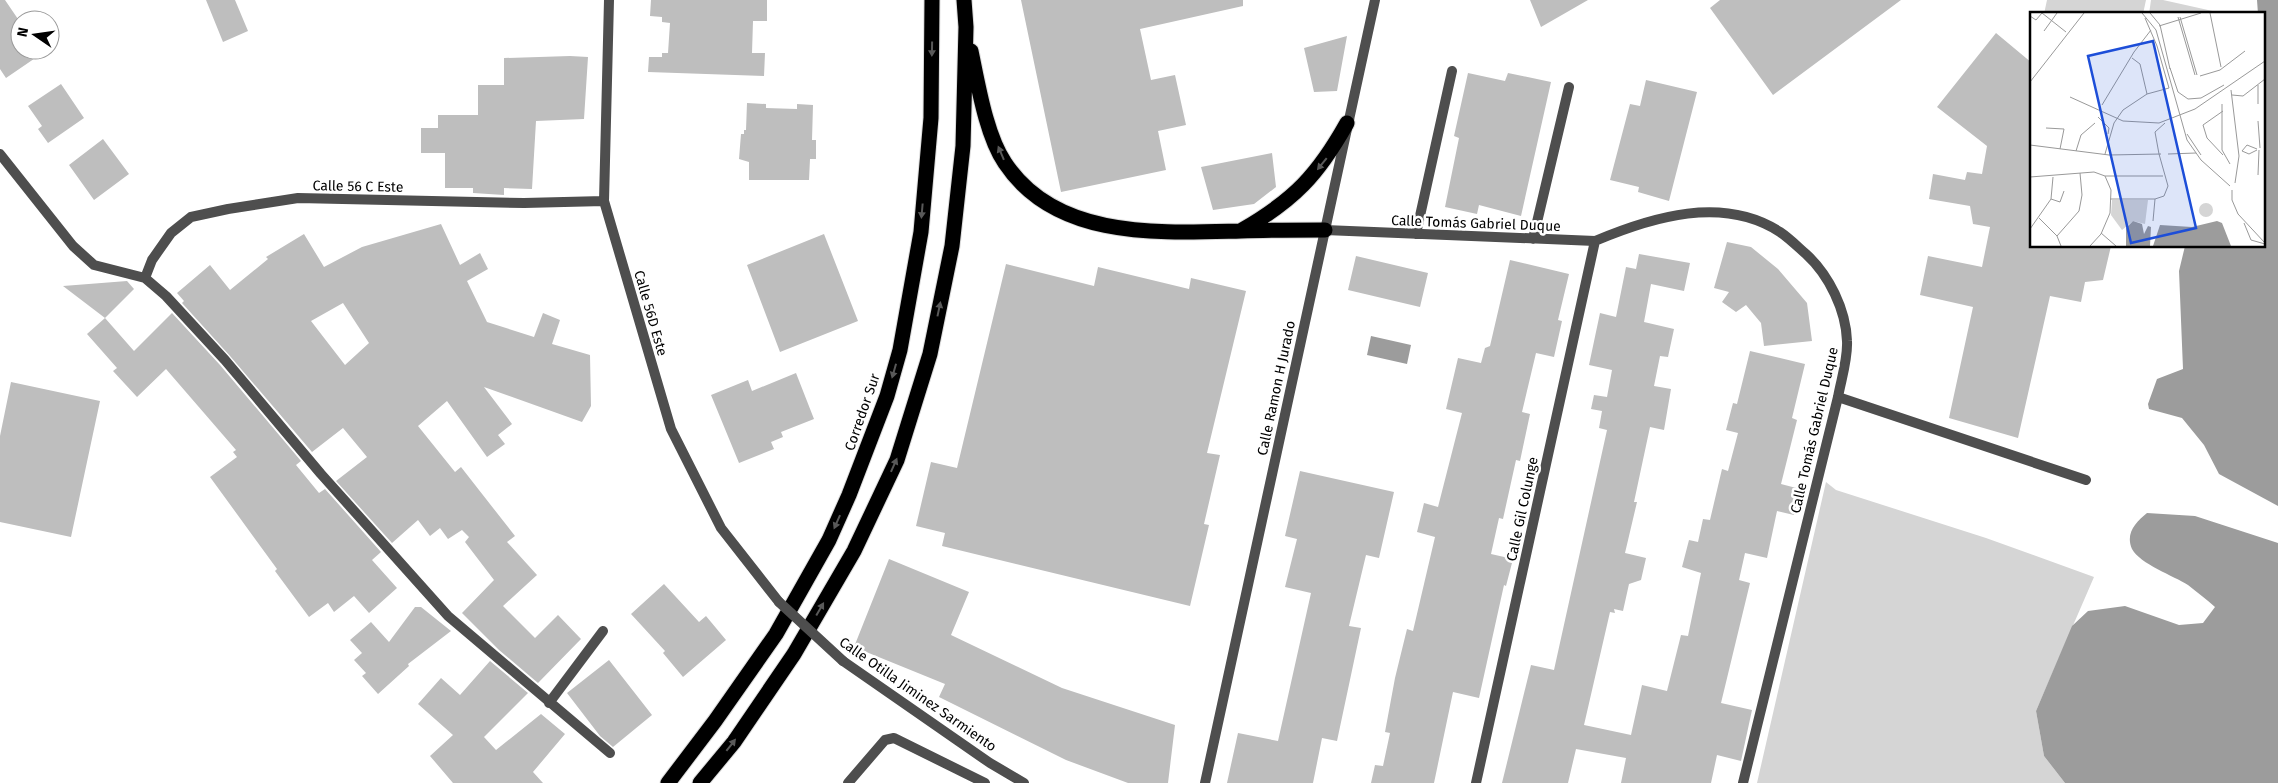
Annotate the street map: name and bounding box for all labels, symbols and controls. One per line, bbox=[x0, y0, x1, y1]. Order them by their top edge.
north arrow bbox=[10, 10, 60, 60]
inset map bbox=[2030, 12, 2266, 248]
text: N bbox=[13, 26, 32, 39]
one-way arrow bbox=[928, 41, 936, 57]
one-way arrow bbox=[996, 146, 1004, 160]
one-way arrow bbox=[1316, 157, 1327, 170]
street label: Calle 56 C Este bbox=[312, 177, 404, 196]
one-way arrow bbox=[918, 203, 926, 219]
street label: Calle Tomás Gabriel Duque bbox=[1391, 212, 1561, 235]
street label: Calle 56D Este bbox=[630, 268, 671, 358]
one-way arrow bbox=[935, 301, 943, 317]
street label: Calle Ramon H Jurado bbox=[1254, 319, 1299, 457]
street label: Calle Tomás Gabriel Duque bbox=[1787, 345, 1842, 515]
one-way arrow bbox=[890, 363, 898, 378]
street label: Corredor Sur bbox=[841, 371, 884, 453]
street label: Calle Gil Colunge bbox=[1503, 455, 1542, 563]
one-way arrow bbox=[891, 458, 899, 472]
one-way arrow bbox=[832, 515, 840, 529]
one-way arrow bbox=[816, 602, 824, 617]
street label: Calle Otilla Jiminez Sarmiento bbox=[836, 634, 1000, 755]
one-way arrow bbox=[726, 738, 736, 752]

